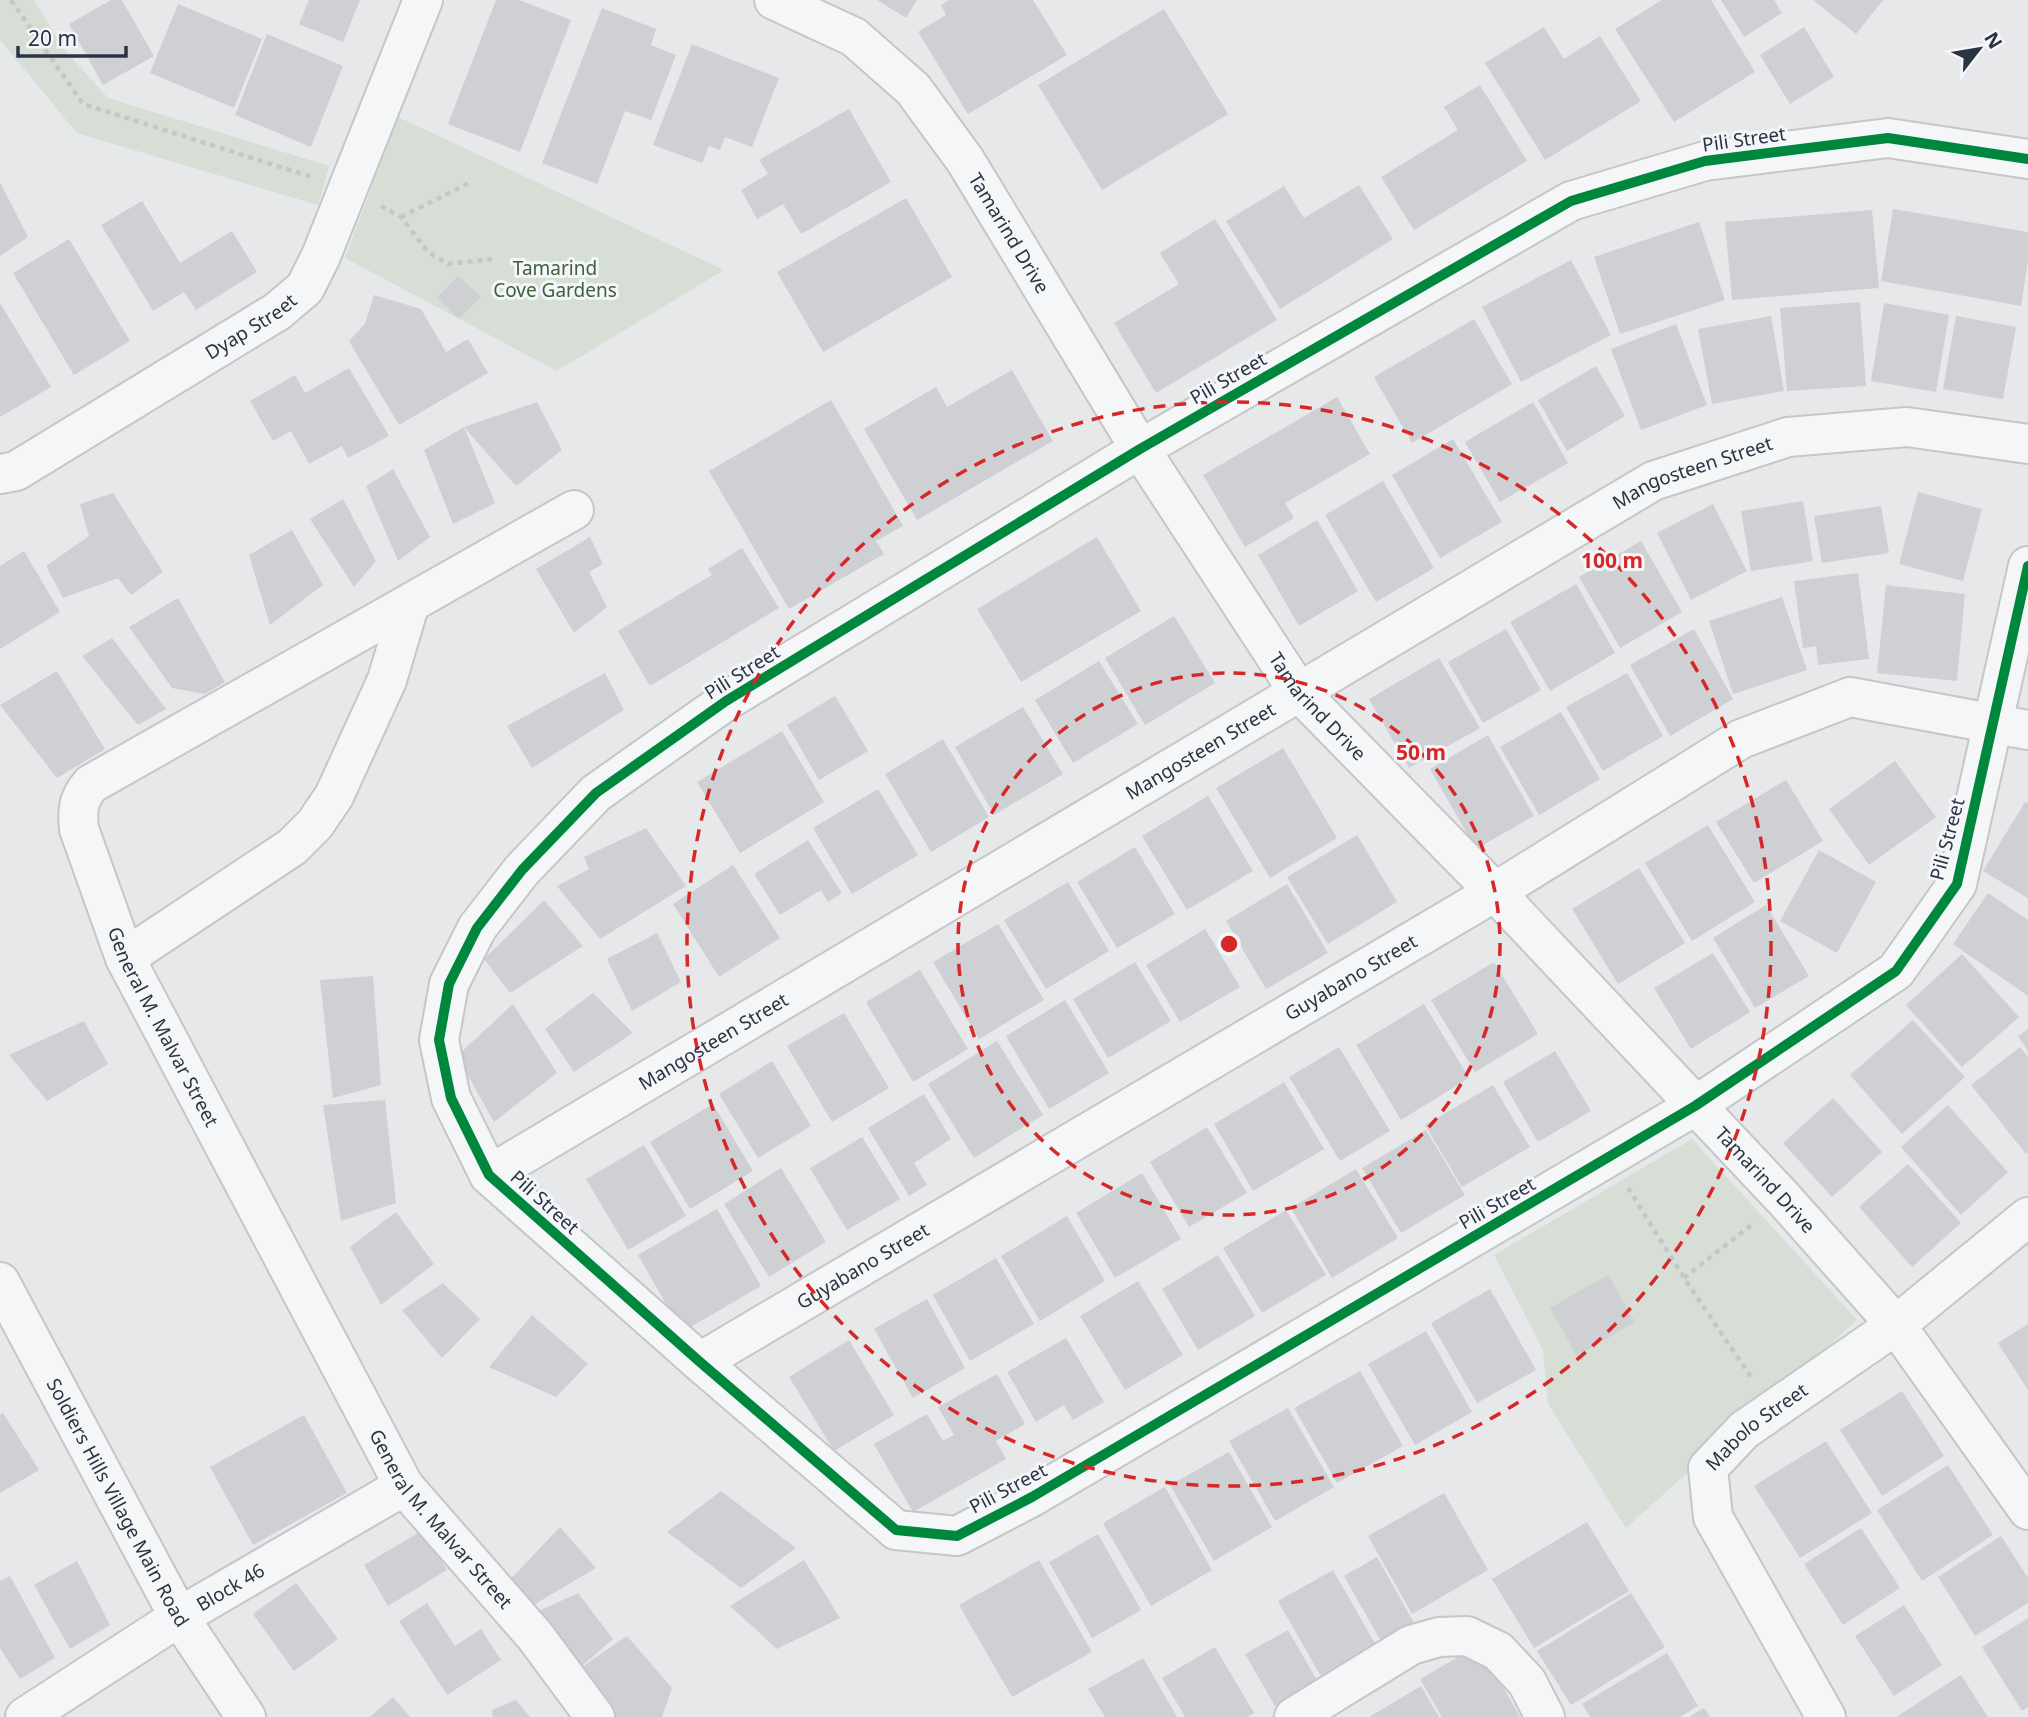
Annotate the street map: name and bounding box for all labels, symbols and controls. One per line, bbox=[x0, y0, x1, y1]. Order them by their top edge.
scale bar bbox=[18, 14, 126, 58]
north arrow bbox=[1944, 14, 2014, 84]
text: 20 m bbox=[28, 24, 77, 52]
text: N bbox=[1978, 27, 2009, 54]
street label: Pili Street bbox=[1700, 120, 1788, 158]
street label: Tamarind Drive bbox=[963, 168, 1056, 298]
park label: Tamarind Cove Gardens bbox=[493, 255, 617, 303]
street label: Dyap Street bbox=[200, 288, 302, 365]
street label: Pili Street bbox=[1185, 346, 1271, 410]
street label: Mangosteen Street bbox=[1608, 430, 1776, 515]
text: 100 m bbox=[1581, 546, 1643, 574]
street label: Pili Street bbox=[699, 639, 785, 705]
street label: Tamarind Drive bbox=[1263, 647, 1372, 766]
street label: Mangosteen Street bbox=[1121, 696, 1280, 806]
text: 50 m bbox=[1396, 738, 1446, 766]
street label: Pili Street bbox=[1924, 795, 1970, 883]
street label: General M. Malvar Street bbox=[102, 923, 225, 1131]
street label: Guyabano Street bbox=[1280, 928, 1422, 1027]
centre of rings bbox=[1217, 932, 1241, 956]
street label: Mangosteen Street bbox=[634, 987, 793, 1096]
street label: Tamarind Drive bbox=[1709, 1121, 1821, 1239]
street label: Pili Street bbox=[505, 1164, 585, 1240]
street label: Pili Street bbox=[1454, 1171, 1540, 1235]
street label: Guyabano Street bbox=[792, 1216, 934, 1315]
street label: Soldiers Hills Village Main Road bbox=[41, 1374, 195, 1632]
street label: Mabolo Street bbox=[1699, 1377, 1813, 1476]
street label: General M. Malvar Street bbox=[363, 1425, 518, 1614]
street label: Pili Street bbox=[965, 1457, 1051, 1519]
street label: Block 46 bbox=[191, 1557, 269, 1617]

